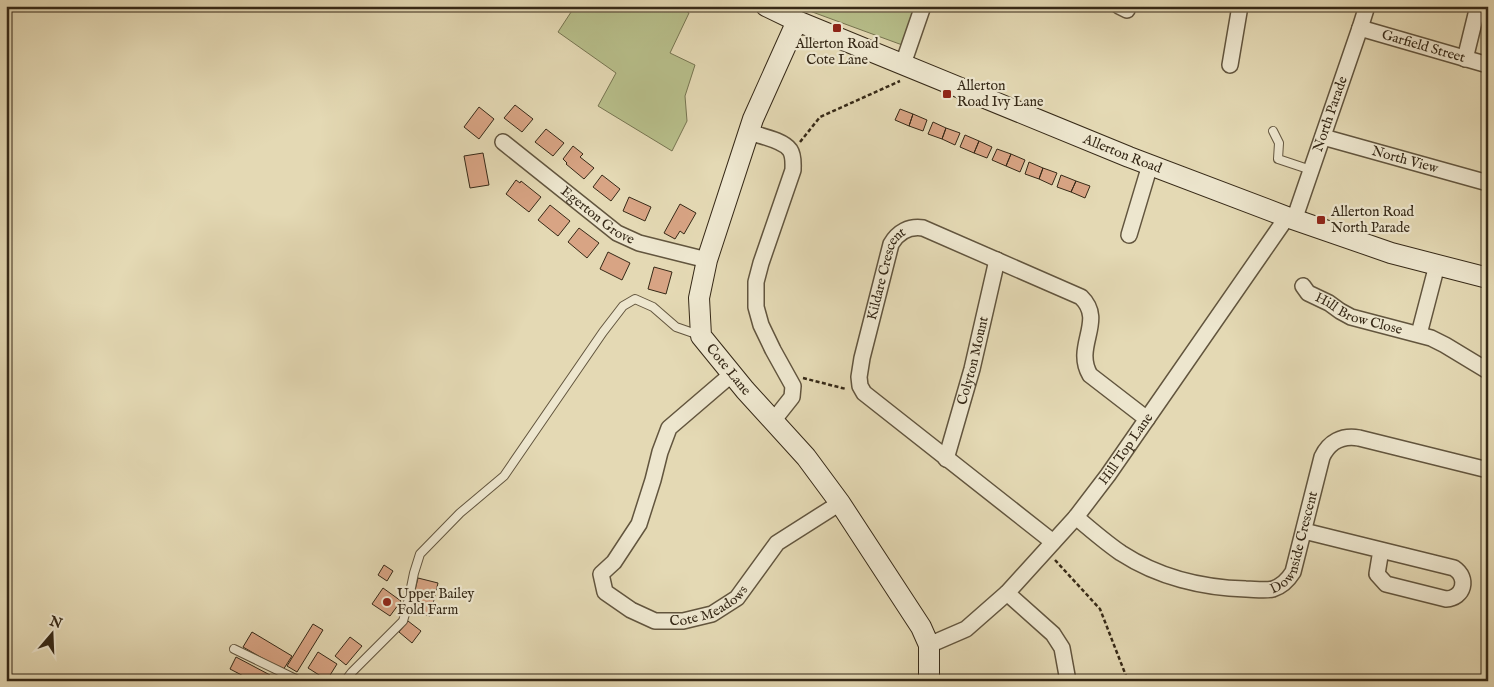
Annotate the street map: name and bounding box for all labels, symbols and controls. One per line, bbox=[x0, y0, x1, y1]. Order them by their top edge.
marker: Allerton Road Cote Lane bbox=[831, 22, 843, 34]
street label: Garfield Street bbox=[1380, 26, 1467, 67]
place label: Allerton Road Cote Lane bbox=[794, 35, 879, 69]
street label: North Parade bbox=[1309, 73, 1352, 154]
place label: Allerton Road Ivy Lane bbox=[956, 77, 1044, 111]
marker: Allerton Road Ivy Lane bbox=[941, 88, 953, 100]
street label: Allerton Road bbox=[1080, 130, 1165, 178]
street label: North View bbox=[1370, 142, 1441, 178]
street label: Egerton Grove bbox=[557, 182, 638, 249]
place label: Allerton Road North Parade bbox=[1330, 203, 1415, 237]
marker: Allerton Road North Parade bbox=[1315, 214, 1327, 226]
street label: Kildare Crescent bbox=[863, 223, 909, 322]
street label: Hill Brow Close bbox=[1312, 289, 1405, 339]
street label: Colyton Mount bbox=[953, 314, 993, 407]
street label: Cote Lane bbox=[702, 340, 755, 400]
street label: Hill Top Lane bbox=[1095, 409, 1158, 489]
street label: Downside Crescent bbox=[1267, 489, 1322, 598]
street label: Cote Meadows bbox=[670, 582, 752, 631]
place label: Upper Bailey Fold Farm bbox=[397, 585, 475, 619]
marker: Upper Bailey Fold Farm bbox=[381, 596, 393, 608]
north arrow bbox=[28, 610, 78, 660]
text: N bbox=[46, 612, 65, 633]

